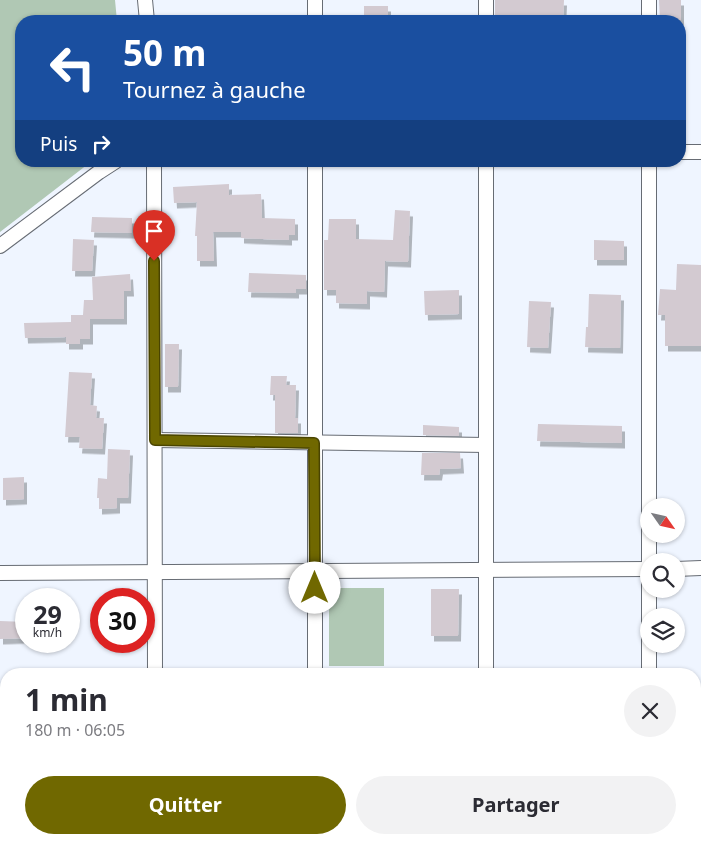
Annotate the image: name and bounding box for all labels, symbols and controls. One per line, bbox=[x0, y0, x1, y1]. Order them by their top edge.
text: 50 m bbox=[123, 29, 206, 76]
icon: left bbox=[40, 35, 105, 100]
text: Tournez à gauche bbox=[123, 74, 306, 104]
icon: right bbox=[87, 130, 115, 158]
text: Puis bbox=[40, 131, 77, 157]
pin bbox=[133, 210, 175, 261]
icon: arrive bbox=[140, 217, 168, 245]
north arrow bbox=[640, 498, 685, 542]
map controls bbox=[640, 498, 685, 653]
button: search bbox=[640, 553, 685, 598]
position arrow bbox=[288, 561, 340, 613]
speed limit sign: 30 bbox=[90, 588, 155, 653]
text: 29 bbox=[33, 597, 62, 631]
button: layers bbox=[640, 608, 685, 653]
text: km/h bbox=[33, 624, 62, 641]
text: 1 min bbox=[25, 679, 108, 720]
button: close bbox=[624, 685, 676, 737]
text: 180 m · 06:05 bbox=[25, 719, 125, 741]
button: Quitter bbox=[25, 776, 346, 834]
button: Partager bbox=[356, 776, 676, 834]

